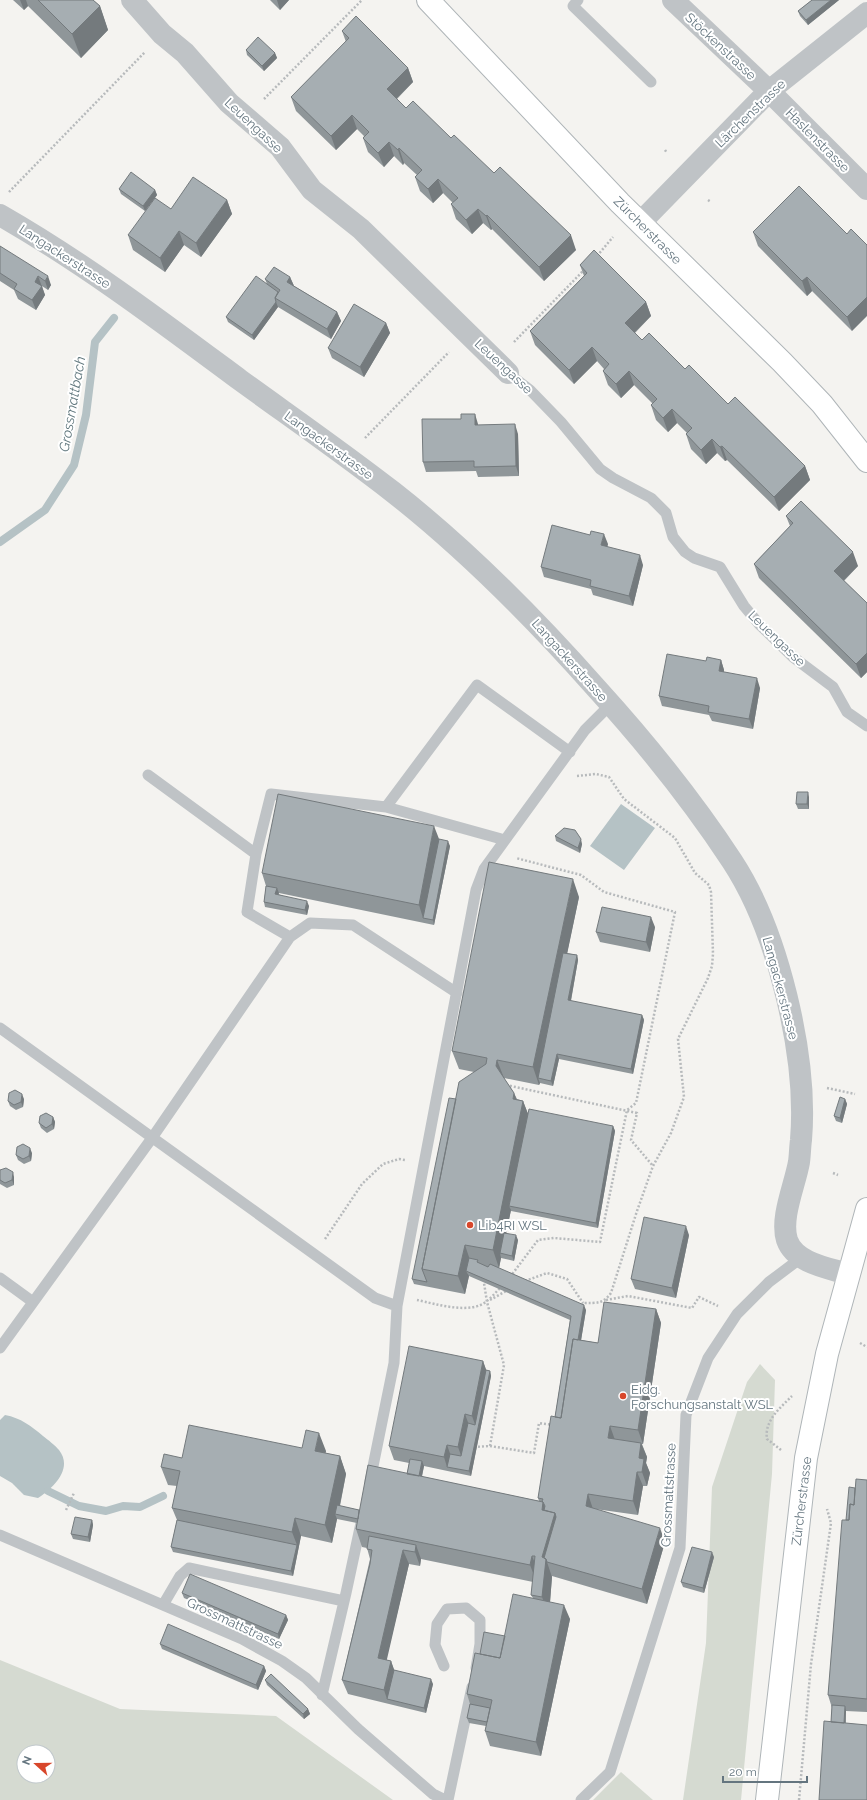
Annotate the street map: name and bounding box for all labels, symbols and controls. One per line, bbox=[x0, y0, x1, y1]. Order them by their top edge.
street label: Stöckenstrasse bbox=[682, 10, 759, 83]
street label: Lärchenstrasse bbox=[712, 76, 789, 150]
street label: Leuengasse bbox=[222, 95, 286, 156]
street label: Haslenstrasse bbox=[783, 105, 853, 176]
street label: Zürcherstrasse bbox=[611, 193, 685, 268]
street label: Langackerstrasse bbox=[16, 221, 113, 292]
street label: Leuengasse bbox=[472, 336, 536, 397]
water label: Grossmattbach bbox=[56, 355, 88, 453]
street label: Langackerstrasse bbox=[282, 408, 376, 483]
street label: Leuengasse bbox=[745, 608, 808, 669]
street label: Langackerstrasse bbox=[529, 616, 611, 705]
street label: Langackerstrasse bbox=[760, 935, 802, 1041]
place label: Lib4RI WSL bbox=[478, 1218, 547, 1233]
marker: Lib4RI WSL bbox=[465, 1220, 475, 1230]
place label: Eidg. Forschungsanstalt WSL bbox=[631, 1382, 774, 1412]
marker: Eidg. Forschungsanstalt WSL bbox=[618, 1391, 628, 1401]
street label: Grossmattstrasse bbox=[658, 1442, 679, 1547]
street label: Zürcherstrasse bbox=[789, 1455, 814, 1546]
street label: Grossmattstrasse bbox=[184, 1595, 285, 1652]
north arrow bbox=[16, 1744, 56, 1784]
text: N bbox=[20, 1754, 35, 1767]
scale bar bbox=[723, 1758, 807, 1784]
text: 20 m bbox=[729, 1765, 757, 1779]

